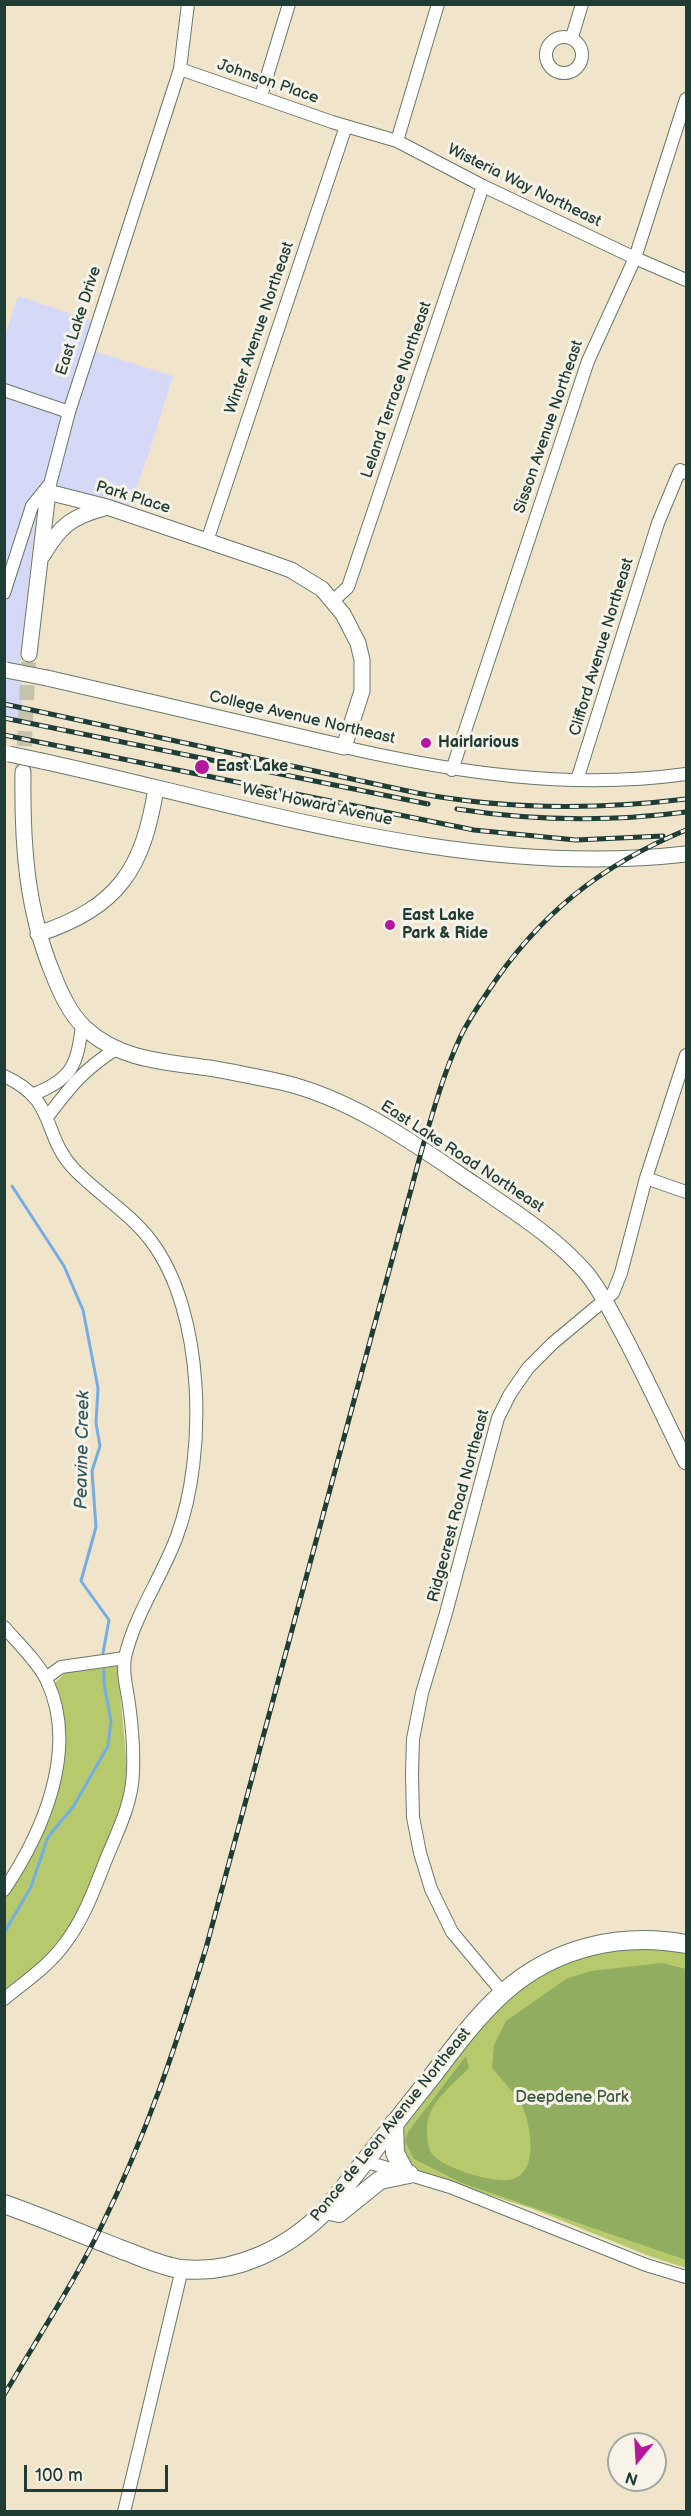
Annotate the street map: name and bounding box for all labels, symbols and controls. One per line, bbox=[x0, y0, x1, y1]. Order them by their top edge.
street label: Johnson Place bbox=[215, 56, 321, 108]
street label: Wisteria Way Northeast bbox=[444, 140, 604, 232]
street label: Winter Avenue Northeast bbox=[221, 239, 299, 417]
street label: East Lake Drive bbox=[52, 264, 106, 378]
street label: Leland Terrace Northeast bbox=[358, 299, 436, 481]
street label: Sisson Avenue Northeast bbox=[510, 338, 588, 516]
street label: Park Place bbox=[93, 478, 173, 518]
street label: Clifford Avenue Northeast bbox=[566, 556, 638, 738]
street label: College Avenue Northeast bbox=[207, 687, 397, 749]
place label: Hairlarious bbox=[438, 733, 519, 753]
marker: Hairlarious bbox=[419, 736, 433, 750]
place label: East Lake bbox=[216, 757, 288, 777]
marker: East Lake bbox=[193, 758, 211, 776]
street label: West Howard Avenue bbox=[240, 780, 394, 830]
place label: East Lake Park & Ride bbox=[402, 906, 488, 944]
marker: East Lake Park & Ride bbox=[383, 918, 397, 932]
street label: East Lake Road Northeast bbox=[377, 1097, 547, 1217]
water label: Peavine Creek bbox=[71, 1390, 95, 1510]
street label: Ridgecrest Road Northeast bbox=[424, 1407, 494, 1605]
street label: Ponce de Leon Avenue Northeast bbox=[307, 2024, 475, 2226]
park label: Deepdene Park bbox=[515, 2088, 629, 2108]
north arrow bbox=[607, 2432, 667, 2492]
scale bar bbox=[27, 2453, 171, 2491]
text: 100 m bbox=[35, 2465, 83, 2486]
text: N bbox=[623, 2467, 641, 2489]

